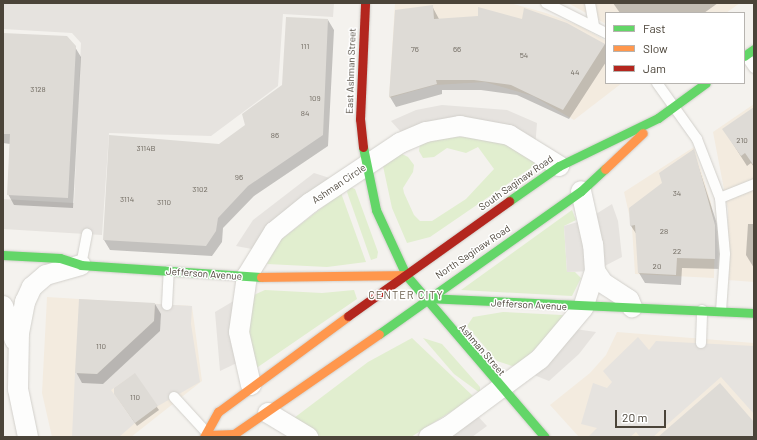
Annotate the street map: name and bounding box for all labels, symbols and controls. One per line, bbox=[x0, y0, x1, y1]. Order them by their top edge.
legend bbox=[605, 12, 745, 84]
text: Fast bbox=[643, 21, 666, 35]
street label: East Ashman Street bbox=[344, 28, 358, 114]
text: Slow bbox=[643, 41, 668, 55]
house number: 111 bbox=[301, 42, 309, 52]
house number: 76 bbox=[411, 45, 419, 55]
house number: 66 bbox=[453, 45, 461, 55]
house number: 54 bbox=[520, 51, 528, 61]
text: Jam bbox=[643, 61, 666, 75]
house number: 44 bbox=[571, 68, 579, 78]
house number: 3128 bbox=[30, 85, 46, 95]
house number: 109 bbox=[309, 94, 321, 104]
house number: 84 bbox=[301, 109, 309, 119]
house number: 86 bbox=[271, 131, 279, 141]
house number: 210 bbox=[736, 136, 748, 146]
house number: 3114B bbox=[136, 144, 156, 154]
street label: South Saginaw Road bbox=[476, 153, 556, 213]
street label: Ashman Circle bbox=[310, 162, 368, 206]
house number: 96 bbox=[235, 173, 243, 183]
house number: 3102 bbox=[192, 185, 208, 195]
house number: 34 bbox=[673, 189, 681, 199]
house number: 3114 bbox=[120, 195, 134, 205]
house number: 3110 bbox=[157, 198, 171, 208]
street label: North Saginaw Road bbox=[433, 223, 513, 281]
house number: 28 bbox=[660, 227, 668, 237]
house number: 22 bbox=[673, 247, 681, 257]
house number: 20 bbox=[653, 262, 661, 272]
street label: Jefferson Avenue bbox=[166, 265, 242, 283]
district label: CENTER CITY bbox=[368, 288, 444, 302]
street label: Jefferson Avenue bbox=[491, 297, 567, 313]
street label: Ashman Street bbox=[456, 322, 508, 378]
house number: 110 bbox=[96, 342, 106, 352]
house number: 110 bbox=[130, 393, 140, 403]
scale bar bbox=[617, 402, 668, 428]
text: 20 m bbox=[622, 410, 648, 424]

